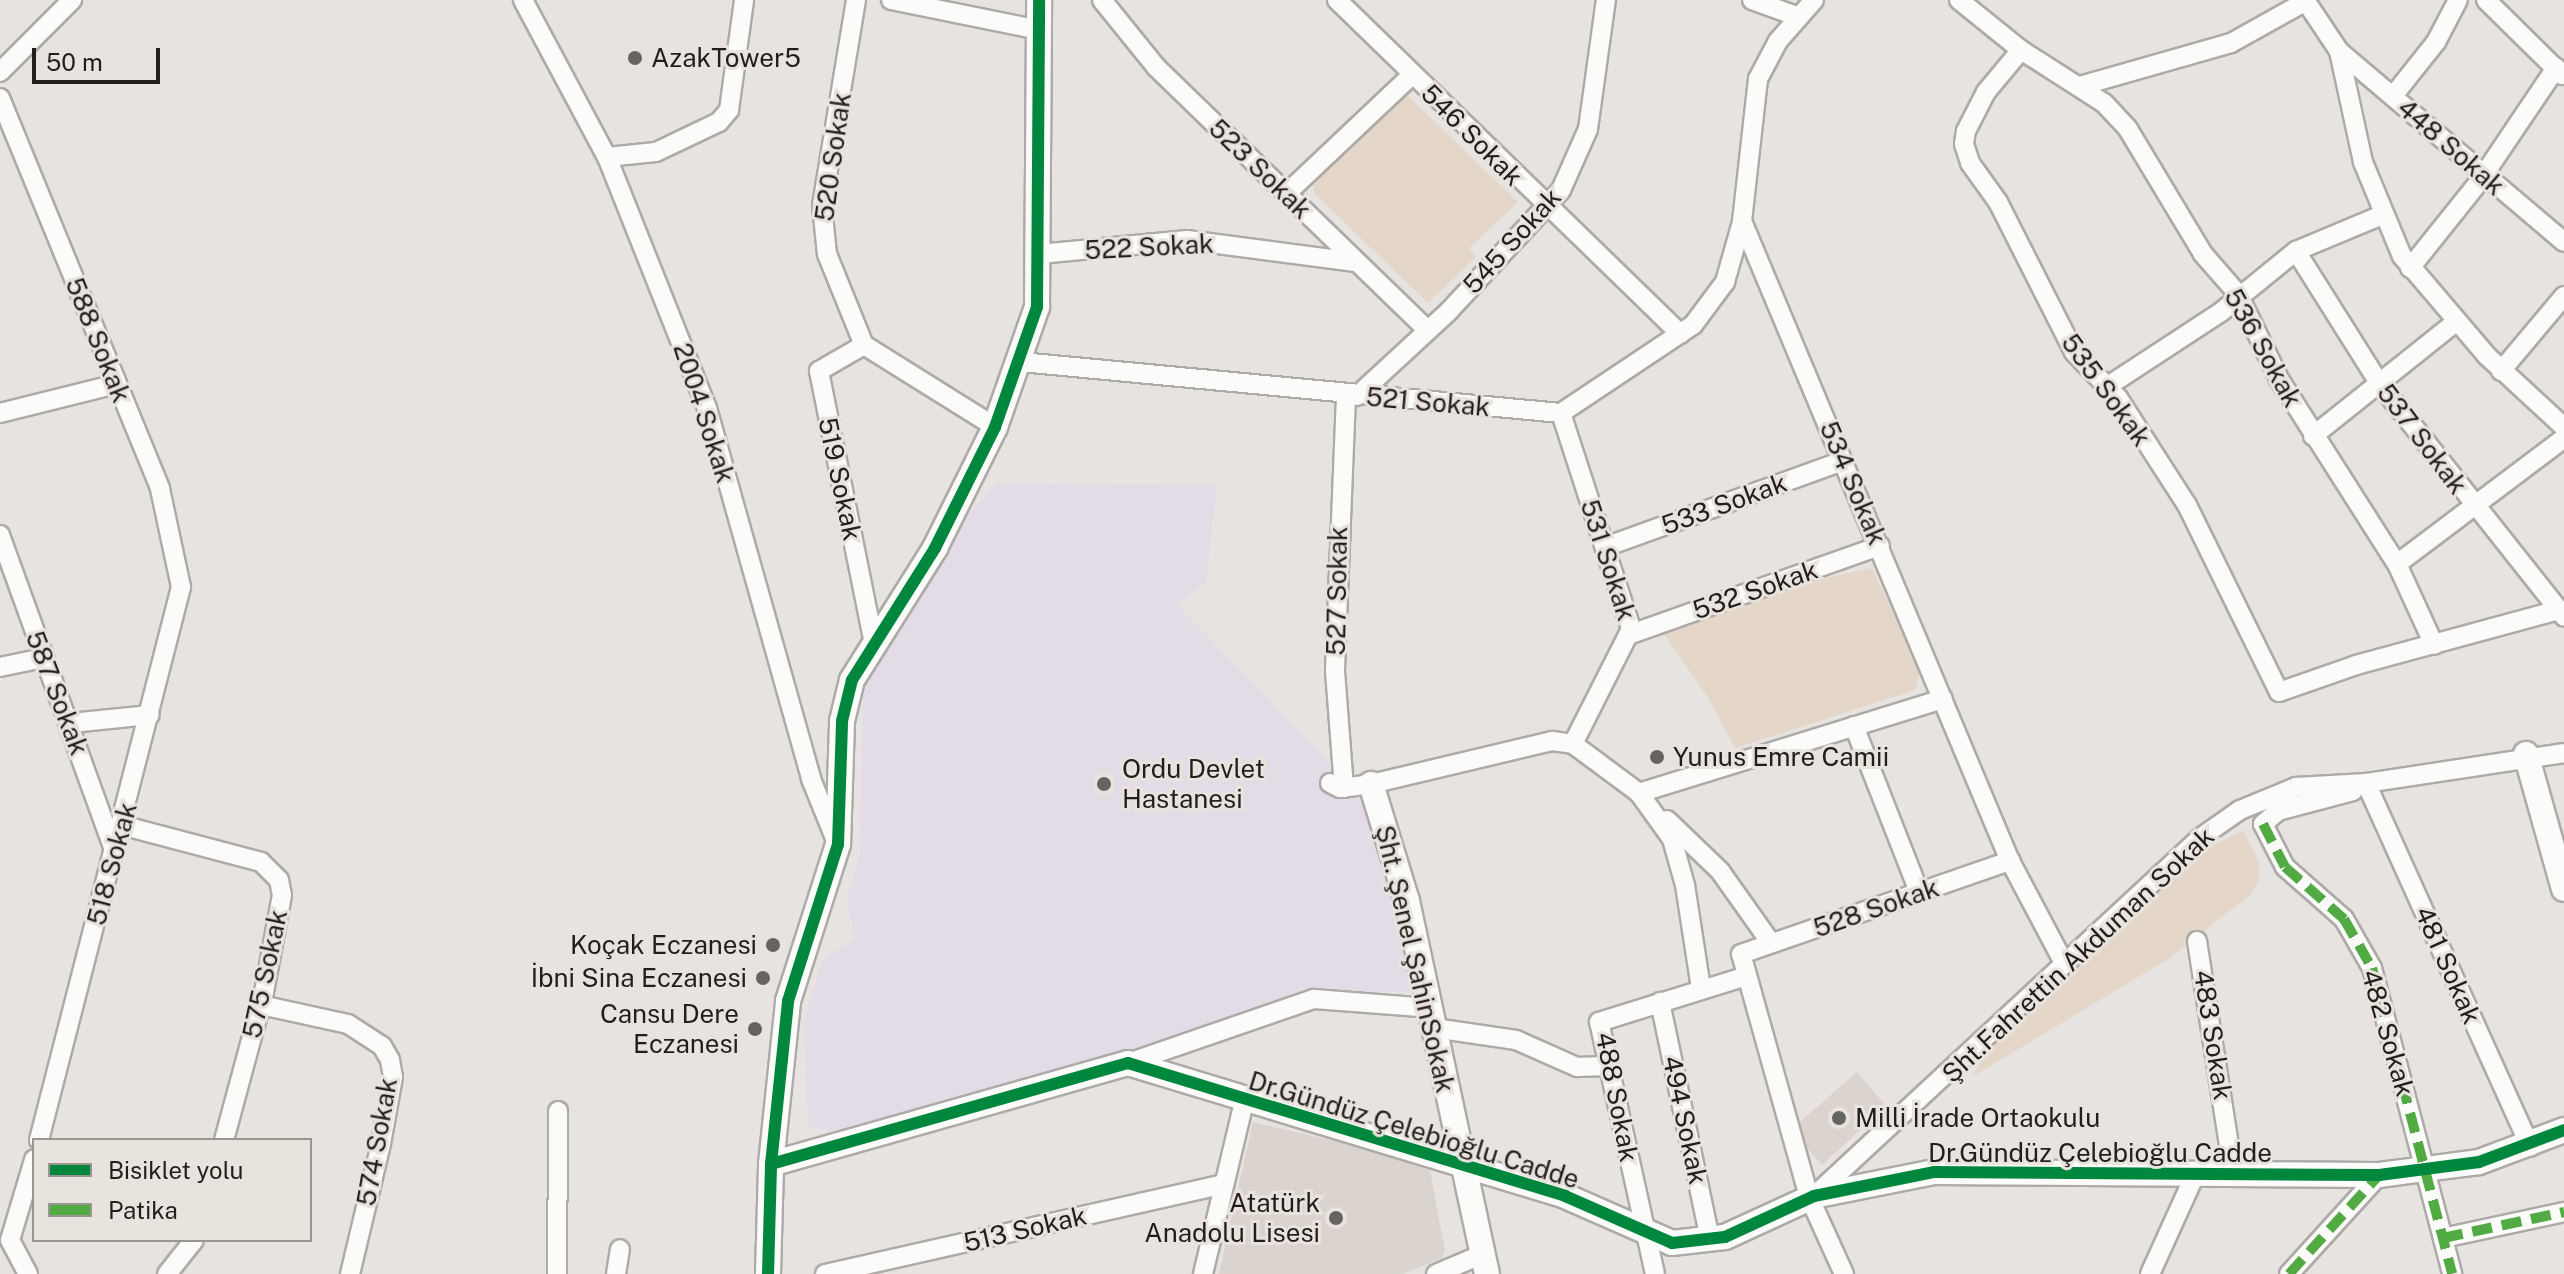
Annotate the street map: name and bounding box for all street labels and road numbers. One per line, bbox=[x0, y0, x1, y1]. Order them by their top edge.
street label: 546 Sokak bbox=[1415, 78, 1529, 192]
street label: 520 Sokak bbox=[809, 91, 857, 223]
street label: 448 Sokak bbox=[2391, 92, 2511, 202]
street label: 523 Sokak bbox=[1202, 113, 1318, 225]
street label: 545 Sokak bbox=[1457, 182, 1567, 300]
street label: 522 Sokak bbox=[1084, 228, 1214, 266]
street label: 588 Sokak bbox=[59, 273, 137, 407]
street label: 536 Sokak bbox=[2218, 283, 2308, 413]
street label: 535 Sokak bbox=[2055, 328, 2157, 452]
street label: 2004 Sokak bbox=[667, 339, 741, 487]
street label: 537 Sokak bbox=[2370, 378, 2474, 500]
street label: 521 Sokak bbox=[1365, 381, 1491, 423]
street label: 519 Sokak bbox=[812, 415, 868, 543]
street label: 534 Sokak bbox=[1813, 417, 1893, 549]
street label: 533 Sokak bbox=[1657, 467, 1791, 541]
street label: 531 Sokak bbox=[1574, 496, 1642, 624]
street label: 527 Sokak bbox=[1320, 526, 1354, 656]
street label: 532 Sokak bbox=[1688, 554, 1822, 626]
street label: 587 Sokak bbox=[19, 627, 95, 759]
street label: 518 Sokak bbox=[81, 799, 143, 929]
street label: Şht.Fahrettin Akduman Sokak bbox=[1936, 821, 2220, 1089]
street label: Şht. Şenel ŞahinSokak bbox=[1369, 822, 1461, 1096]
street label: 528 Sokak bbox=[1809, 872, 1943, 944]
street label: 481 Sokak bbox=[2408, 901, 2488, 1029]
street label: 575 Sokak bbox=[236, 907, 294, 1041]
street label: 482 Sokak bbox=[2355, 966, 2421, 1100]
street label: 483 Sokak bbox=[2187, 968, 2239, 1102]
street label: 488 Sokak bbox=[1589, 1029, 1645, 1165]
street label: 494 Sokak bbox=[1656, 1053, 1714, 1187]
street label: Dr.Gündüz Çelebioğlu Cadde bbox=[1245, 1065, 1583, 1195]
street label: 574 Sokak bbox=[350, 1075, 404, 1209]
street label: Dr.Gündüz Çelebioğlu Cadde bbox=[1928, 1137, 2272, 1169]
street label: 513 Sokak bbox=[960, 1200, 1090, 1258]

